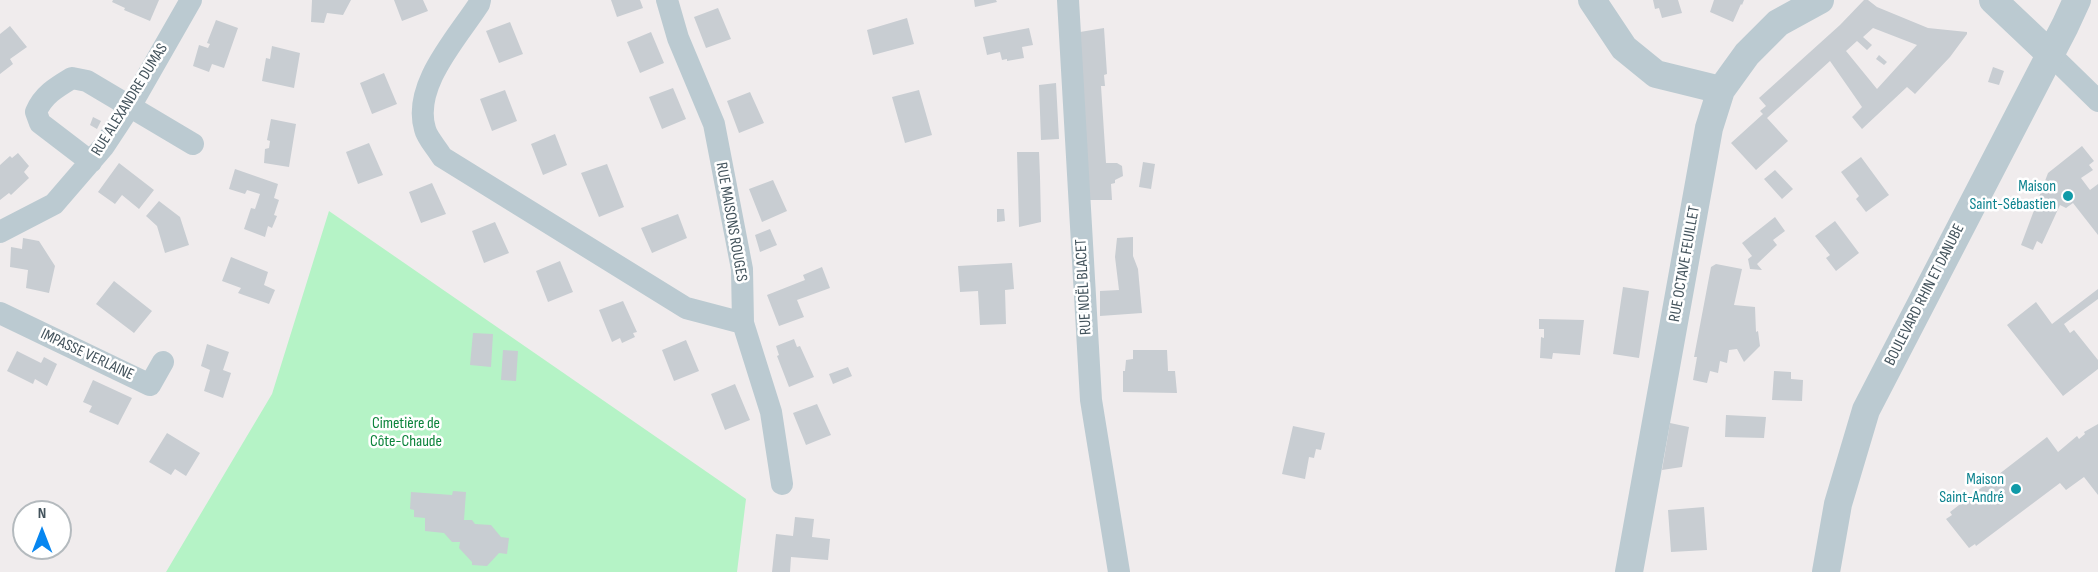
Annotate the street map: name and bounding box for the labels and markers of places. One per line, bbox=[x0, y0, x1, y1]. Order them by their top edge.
place label: Maison Saint-Sébastien bbox=[1969, 177, 2056, 215]
marker: Maison Saint-Sébastien bbox=[2061, 189, 2075, 203]
place label: Maison Saint-André bbox=[1939, 470, 2004, 508]
marker: Maison Saint-André bbox=[2009, 482, 2023, 496]

